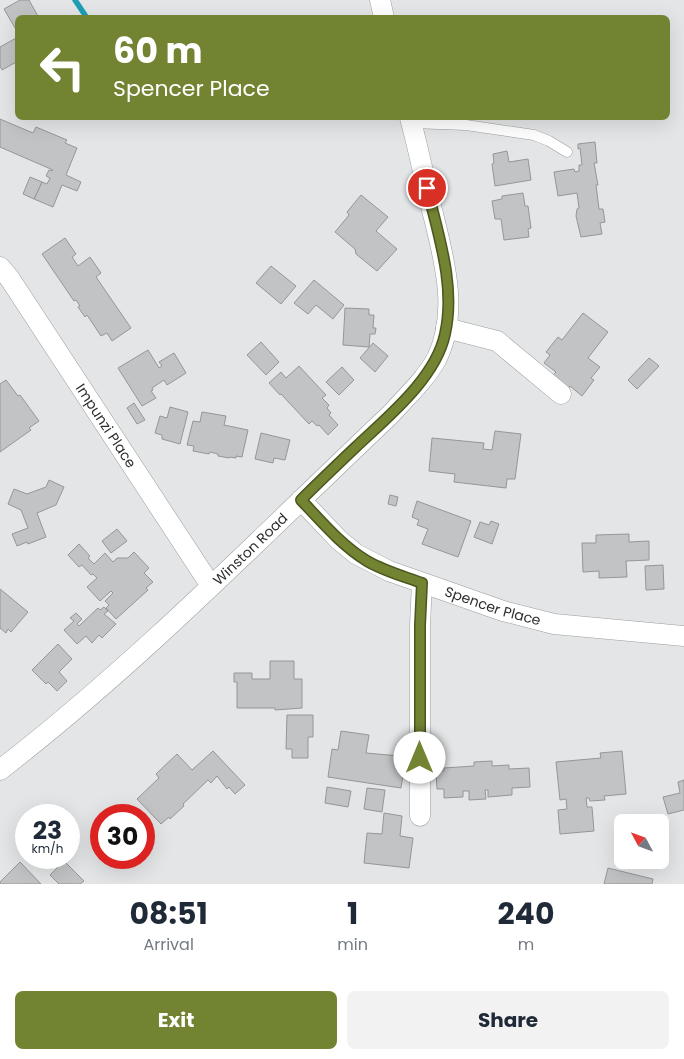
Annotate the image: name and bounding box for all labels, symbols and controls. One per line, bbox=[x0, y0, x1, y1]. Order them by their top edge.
text: 60 m bbox=[113, 26, 203, 75]
icon: left bbox=[30, 35, 95, 100]
text: Spencer Place bbox=[113, 73, 270, 104]
pin bbox=[406, 167, 448, 209]
icon: arrive bbox=[413, 174, 441, 202]
street label: Impunzi Place bbox=[71, 380, 141, 472]
street label: Winston Road bbox=[208, 508, 292, 590]
street label: Spencer Place bbox=[442, 581, 543, 630]
position arrow bbox=[393, 731, 445, 783]
speed limit sign: 30 bbox=[90, 804, 155, 869]
text: 23 bbox=[33, 813, 62, 848]
north arrow bbox=[614, 814, 669, 869]
map controls bbox=[614, 814, 669, 869]
text: km/h bbox=[32, 840, 63, 857]
text: 08:51 bbox=[130, 892, 208, 935]
text: 1 bbox=[347, 892, 358, 935]
text: 240 bbox=[497, 892, 554, 935]
text: Arrival bbox=[143, 933, 194, 956]
text: min bbox=[337, 933, 368, 956]
text: m bbox=[518, 933, 534, 956]
button: Exit bbox=[15, 991, 337, 1049]
button: Share bbox=[347, 991, 669, 1049]

